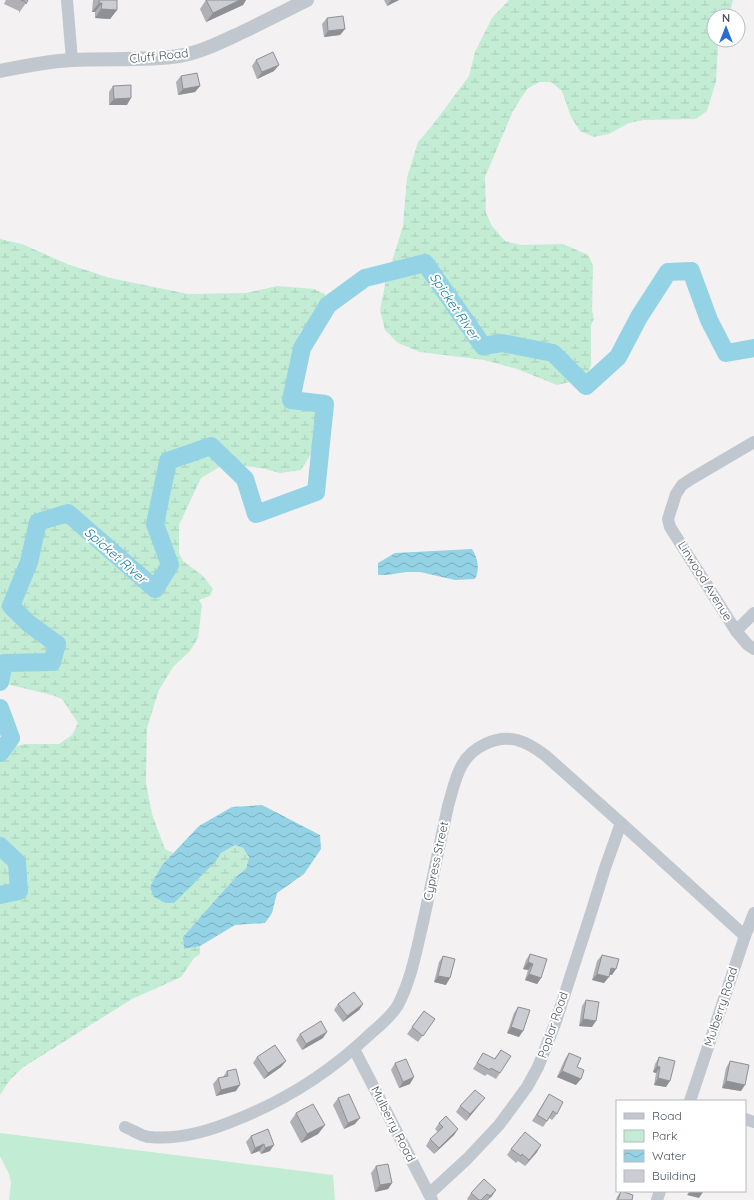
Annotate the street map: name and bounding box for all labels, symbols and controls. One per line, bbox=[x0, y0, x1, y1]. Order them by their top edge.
north arrow bbox=[706, 8, 746, 48]
text: N bbox=[722, 11, 730, 25]
street label: Cluff Road bbox=[129, 45, 189, 66]
water label: Spicket River bbox=[427, 269, 484, 344]
water label: Spicket River bbox=[82, 524, 152, 588]
street label: Linwood Avenue bbox=[675, 538, 736, 623]
street label: Cypress Street bbox=[420, 820, 451, 902]
street label: Mulberry Road bbox=[701, 965, 740, 1048]
street label: Poplar Road bbox=[534, 990, 571, 1060]
street label: Mulberry Road bbox=[368, 1084, 419, 1164]
legend bbox=[616, 1100, 746, 1192]
text: Road bbox=[652, 1108, 682, 1123]
text: Park bbox=[652, 1128, 677, 1143]
text: Water bbox=[652, 1148, 687, 1163]
text: Building bbox=[652, 1168, 696, 1183]

